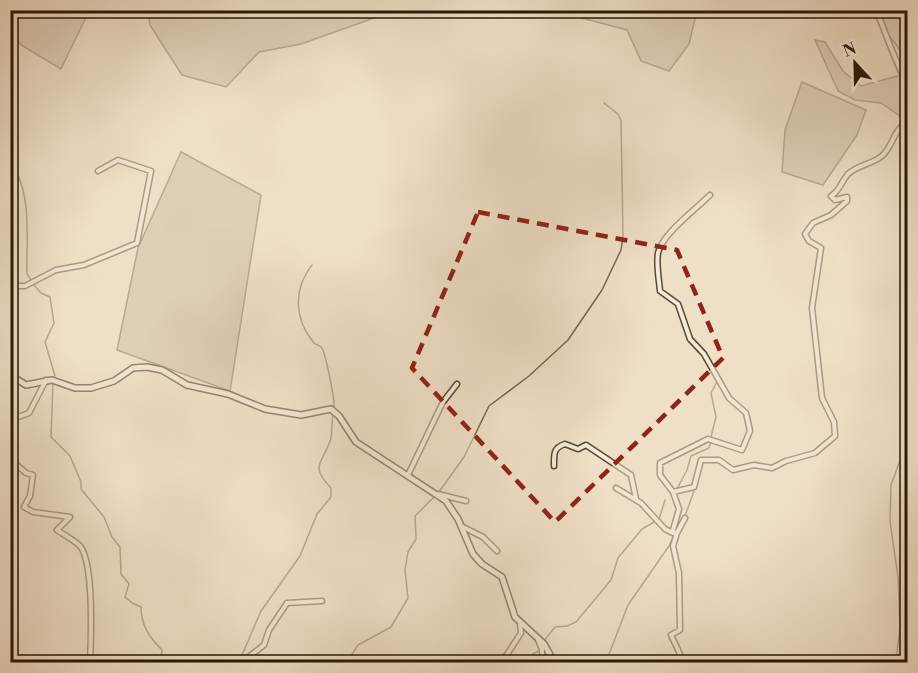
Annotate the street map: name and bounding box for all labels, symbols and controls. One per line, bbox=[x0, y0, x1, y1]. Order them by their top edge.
north arrow bbox=[825, 33, 885, 93]
text: N bbox=[840, 38, 860, 62]

